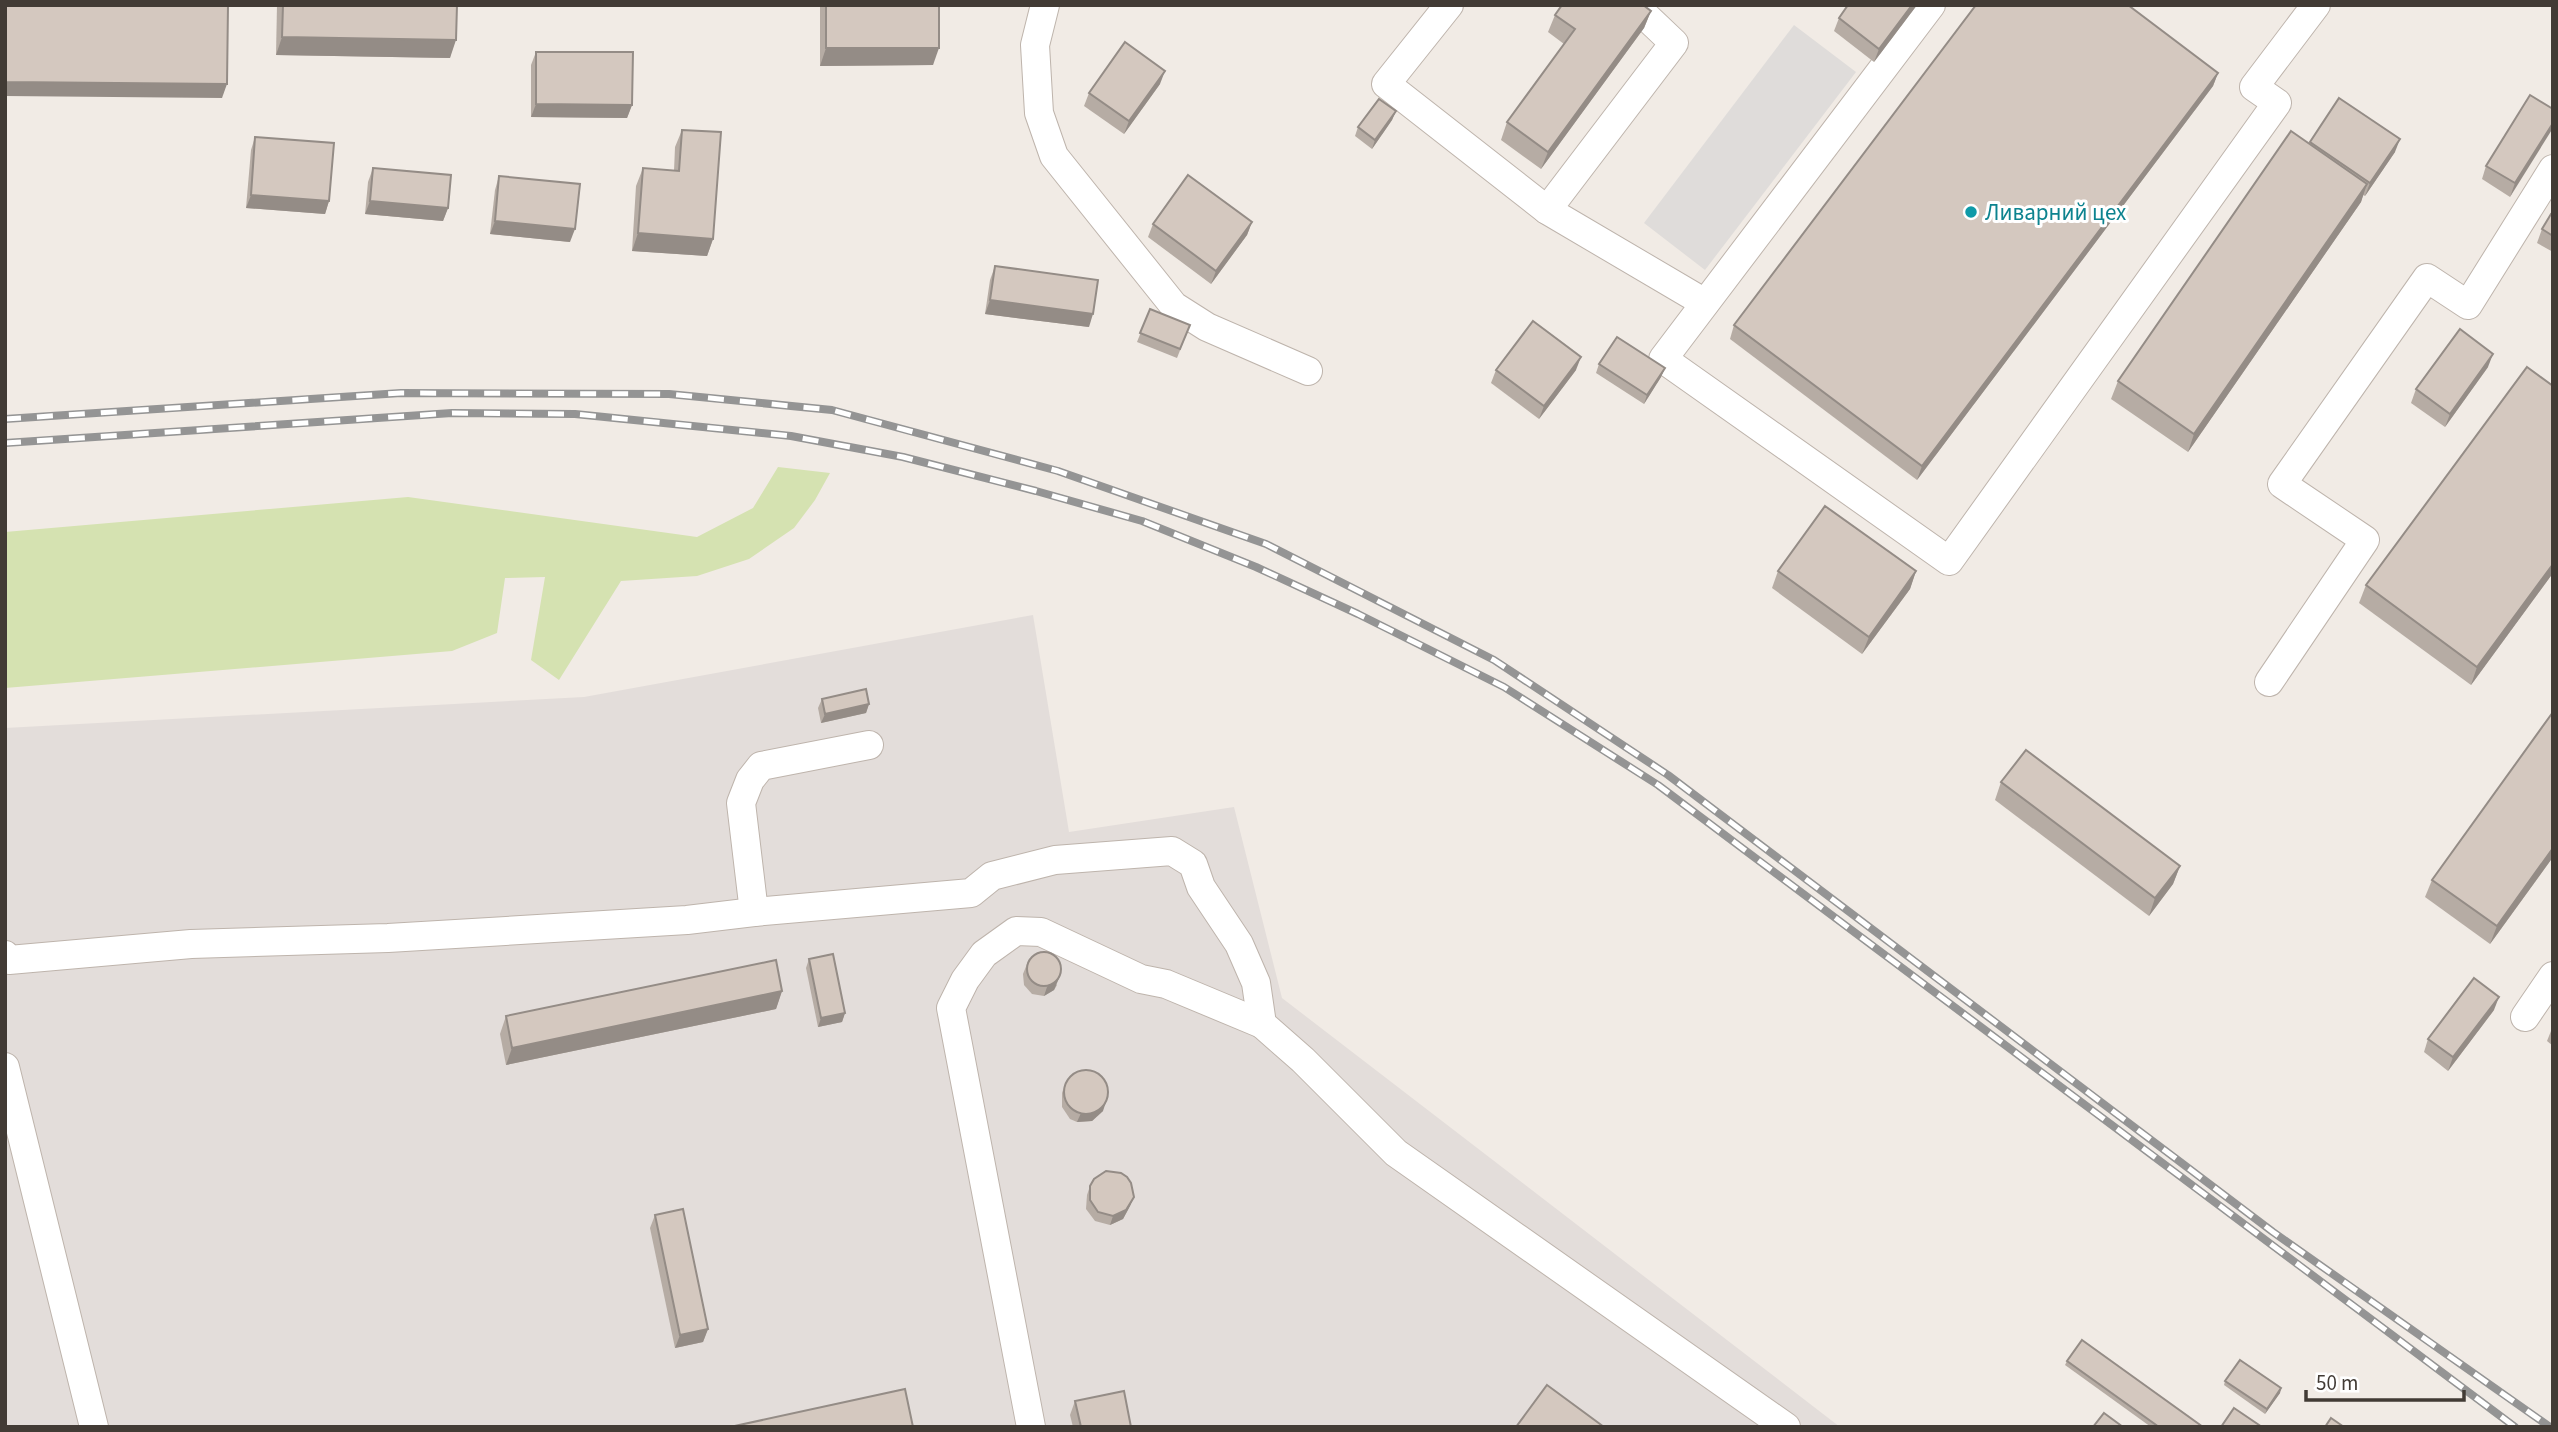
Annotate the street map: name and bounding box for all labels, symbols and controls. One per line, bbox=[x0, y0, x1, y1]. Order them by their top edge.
place label: Ливарний цех bbox=[1985, 196, 2126, 229]
marker: Ливарний цех bbox=[1963, 204, 1979, 220]
scale bar bbox=[2306, 1358, 2464, 1402]
text: 50 m bbox=[2316, 1368, 2358, 1398]

